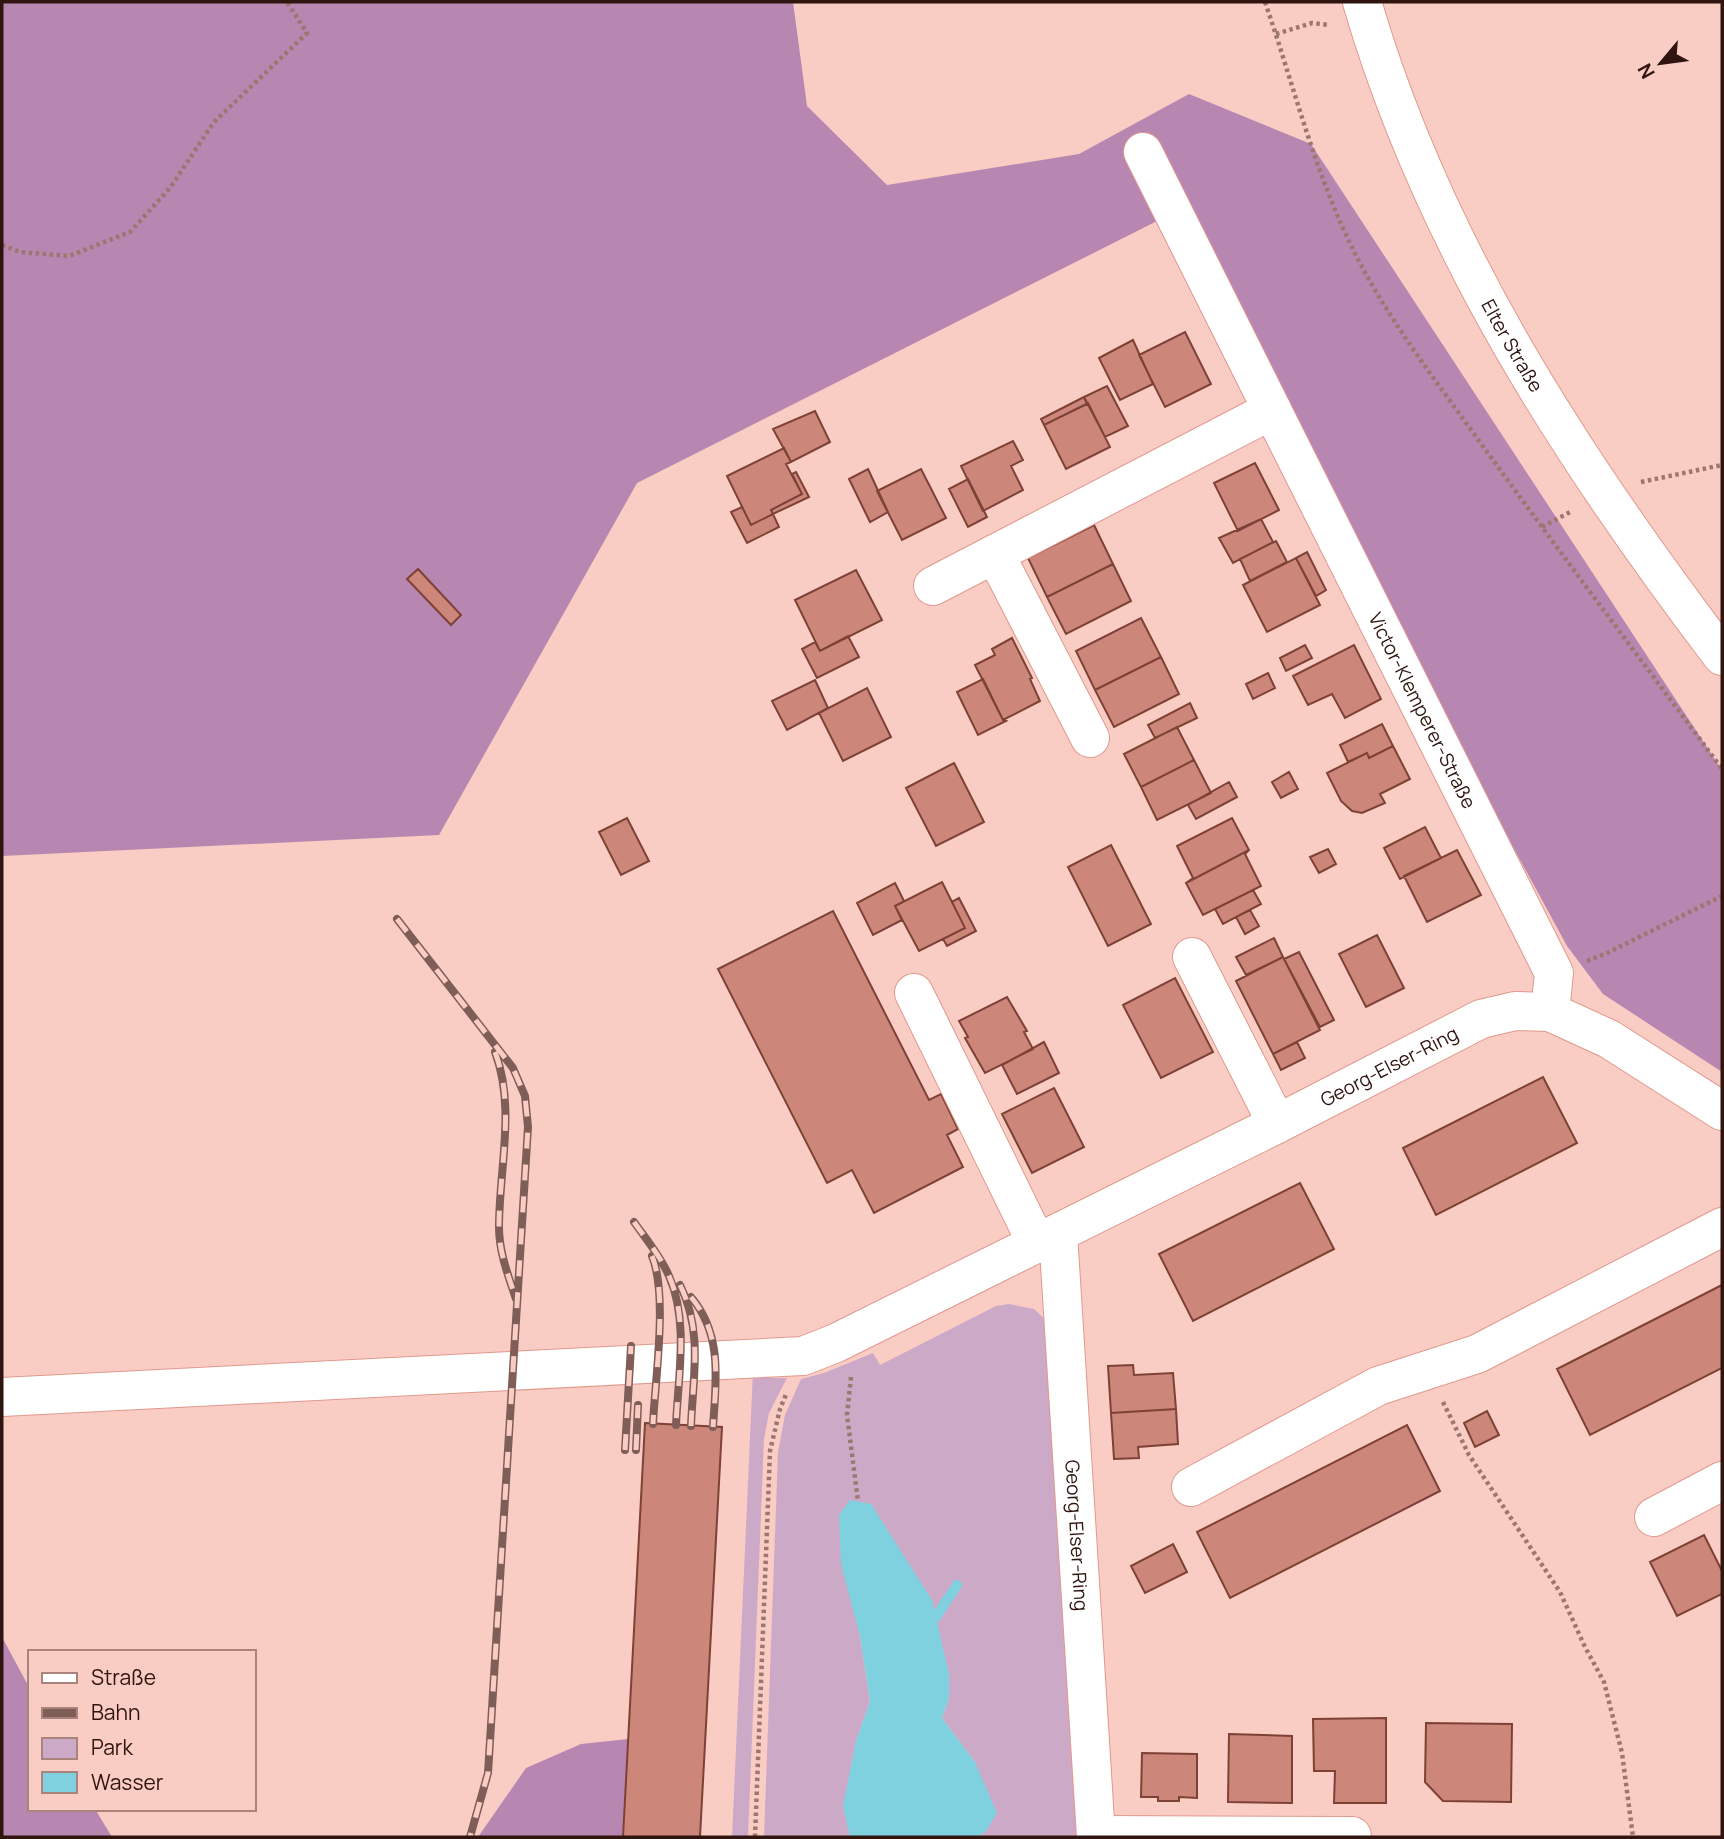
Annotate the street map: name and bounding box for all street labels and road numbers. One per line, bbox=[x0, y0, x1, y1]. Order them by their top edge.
street label: Elter Straße bbox=[1475, 295, 1549, 397]
street label: Victor-Klemperer-Straße bbox=[1363, 608, 1482, 813]
street label: Georg-Elser-Ring bbox=[1316, 1020, 1462, 1113]
street label: Georg-Elser-Ring bbox=[1059, 1459, 1095, 1612]

